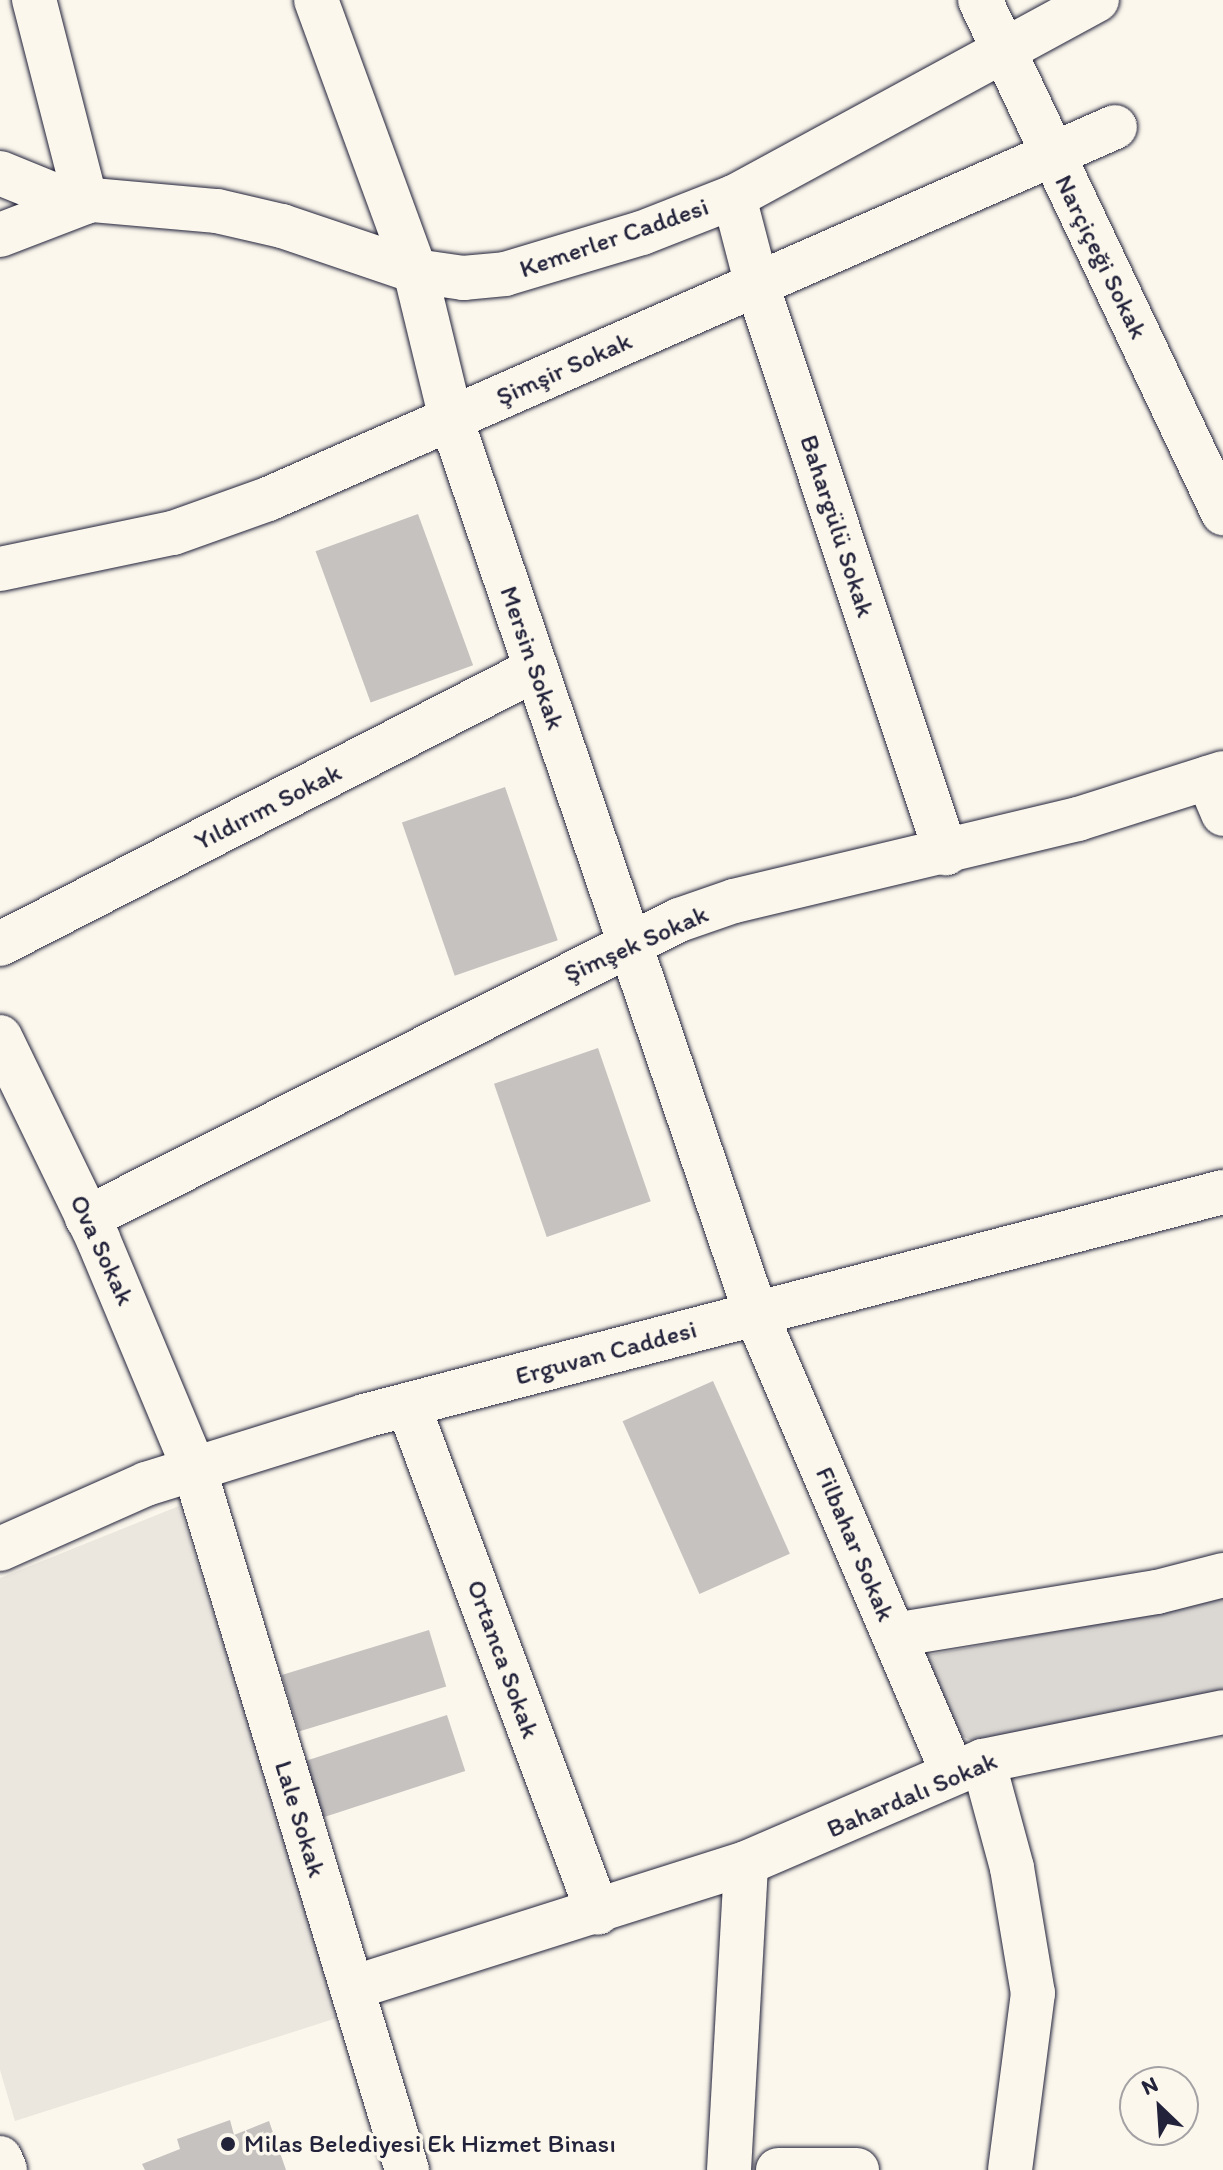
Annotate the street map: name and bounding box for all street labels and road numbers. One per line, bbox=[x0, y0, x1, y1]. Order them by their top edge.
street label: Narçiçeği Sokak bbox=[1048, 170, 1154, 344]
street label: Kemerler Caddesi bbox=[515, 191, 713, 285]
street label: Şimşir Sokak bbox=[492, 325, 636, 413]
street label: Bahargülü Sokak bbox=[793, 431, 881, 621]
street label: Mersin Sokak bbox=[493, 582, 571, 734]
street label: Yıldırım Sokak bbox=[189, 757, 347, 857]
street label: Şimşek Sokak bbox=[559, 899, 713, 989]
street label: Ova Sokak bbox=[63, 1190, 141, 1310]
street label: Erguvan Caddesi bbox=[512, 1314, 700, 1392]
street label: Filbahar Sokak bbox=[808, 1462, 902, 1626]
street label: Ortanca Sokak bbox=[460, 1576, 546, 1742]
street label: Bahardalı Sokak bbox=[822, 1745, 1002, 1845]
street label: Lale Sokak bbox=[268, 1757, 332, 1881]

